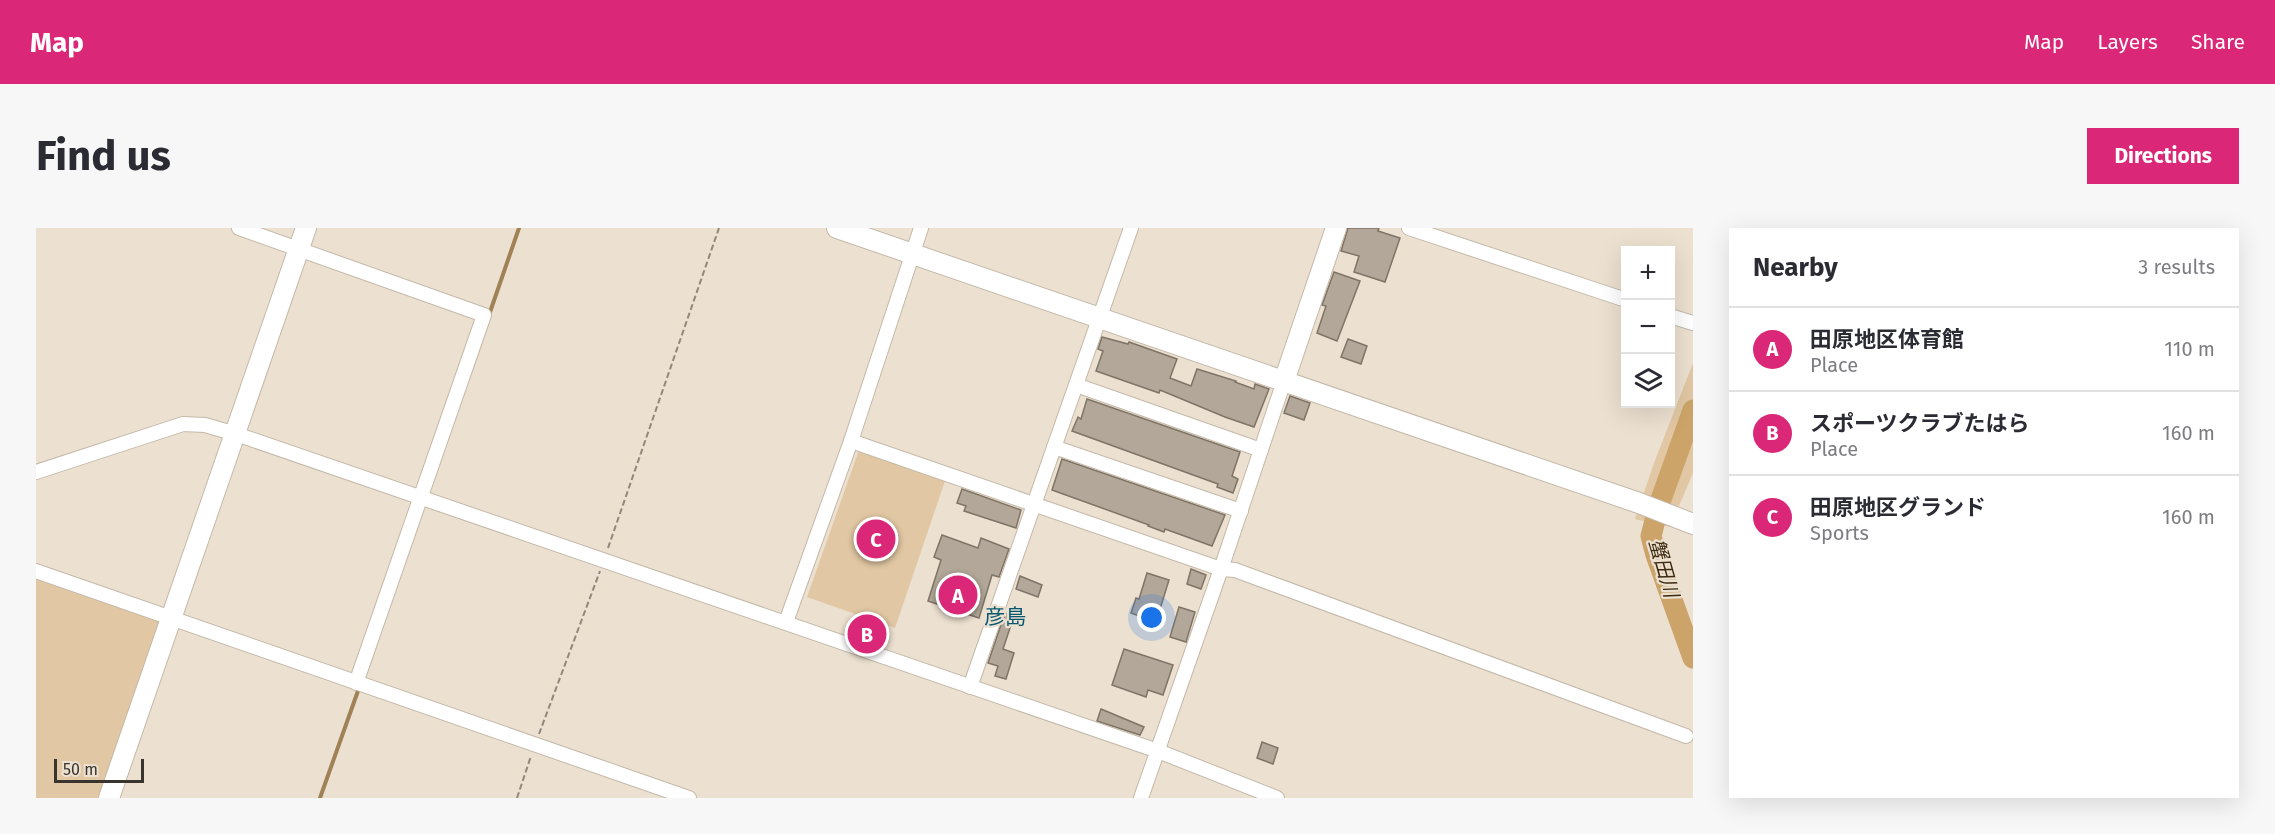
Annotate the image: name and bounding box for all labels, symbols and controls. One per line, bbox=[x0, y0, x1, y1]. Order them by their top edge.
text: Map bbox=[30, 26, 84, 59]
text: Map bbox=[2024, 29, 2064, 55]
text: Layers bbox=[2097, 29, 2158, 55]
text: Share bbox=[2191, 29, 2245, 55]
button: Directions bbox=[2087, 128, 2239, 184]
text: Find us bbox=[36, 131, 171, 181]
map controls bbox=[1621, 246, 1675, 408]
button: + bbox=[1621, 246, 1675, 300]
text: Nearby bbox=[1753, 252, 1838, 283]
text: 3 results bbox=[2138, 255, 2215, 279]
button: − bbox=[1621, 300, 1675, 354]
text: 田原地区体育館 bbox=[1810, 326, 1964, 353]
text: A bbox=[1767, 337, 1778, 361]
text: 110 m bbox=[2164, 337, 2215, 361]
text: Place bbox=[1810, 353, 1858, 377]
button: layers bbox=[1621, 354, 1675, 408]
text: スポーツクラブたはら bbox=[1810, 410, 2030, 437]
text: B bbox=[1766, 421, 1779, 445]
text: 160 m bbox=[2162, 421, 2215, 445]
text: Place bbox=[1810, 437, 1858, 461]
text: 田原地区グランド bbox=[1810, 494, 1986, 521]
text: C bbox=[1767, 505, 1778, 529]
text: 160 m bbox=[2162, 505, 2215, 529]
pin: C bbox=[856, 516, 896, 562]
text: Sports bbox=[1810, 521, 1869, 545]
water label: 蟹田川 bbox=[1644, 536, 1684, 602]
pin: A bbox=[938, 572, 978, 617]
your location bbox=[1137, 603, 1166, 632]
district label: 彦島 bbox=[984, 604, 1026, 630]
pin: B bbox=[848, 612, 886, 656]
scale bar bbox=[54, 756, 144, 784]
text: 50 m bbox=[63, 760, 98, 779]

